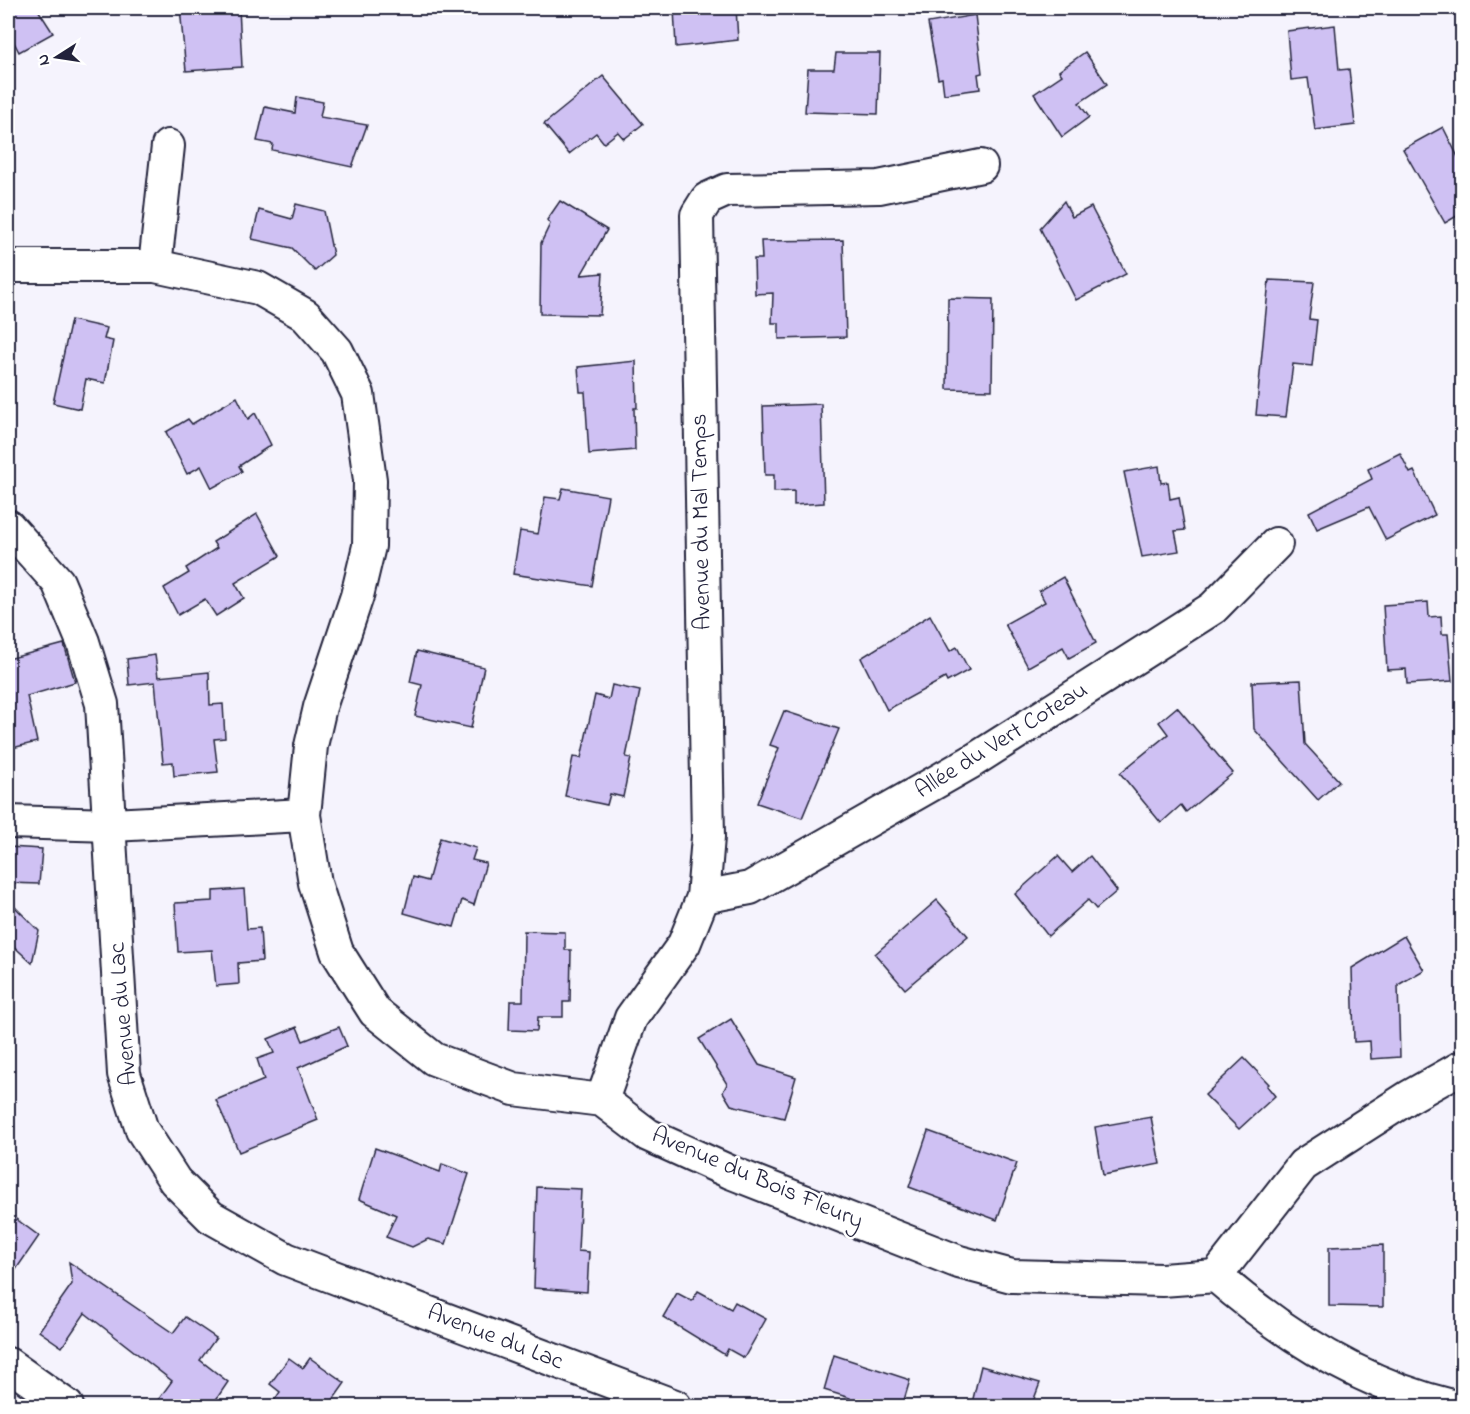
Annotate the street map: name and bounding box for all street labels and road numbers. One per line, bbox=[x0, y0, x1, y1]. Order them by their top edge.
street label: Avenue du Mal Temps bbox=[683, 413, 721, 631]
street label: Allée du Vert Coteau bbox=[909, 674, 1095, 808]
street label: Avenue du Lac bbox=[100, 941, 148, 1087]
street label: Avenue du Bois Fleury bbox=[645, 1119, 868, 1240]
street label: Avenue du Lac bbox=[422, 1296, 569, 1380]

